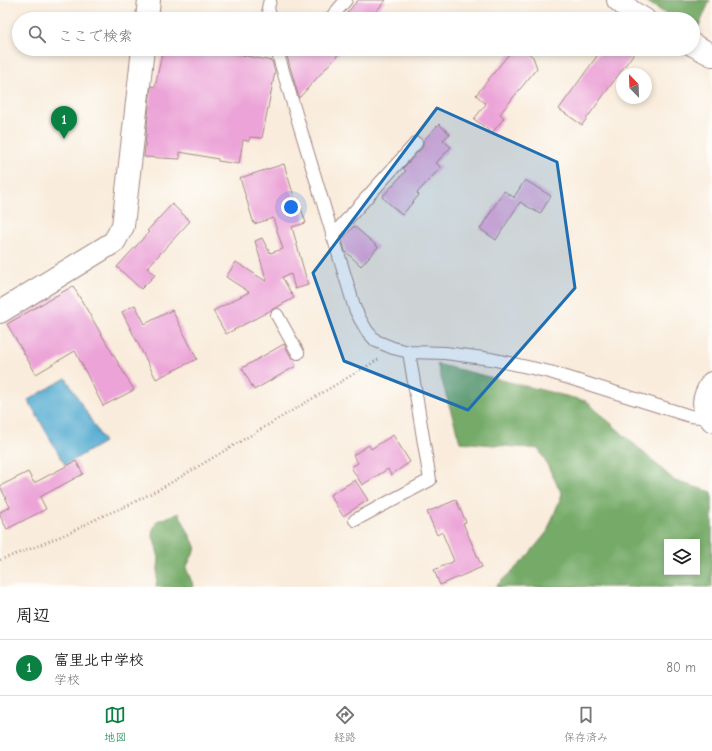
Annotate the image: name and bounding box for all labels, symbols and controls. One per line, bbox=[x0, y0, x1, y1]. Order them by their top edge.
search box bbox=[12, 12, 700, 56]
icon: search bbox=[26, 23, 48, 45]
text: ここで検索 bbox=[58, 27, 133, 45]
north arrow bbox=[616, 68, 652, 104]
pin: 1 bbox=[51, 106, 77, 139]
your location bbox=[281, 197, 301, 217]
map controls bbox=[664, 539, 700, 575]
button: layers bbox=[664, 539, 700, 575]
text: 周辺 bbox=[16, 606, 50, 625]
text: 富里北中学校 bbox=[54, 651, 144, 669]
text: 1 bbox=[26, 660, 32, 675]
text: 80 m bbox=[666, 660, 696, 675]
text: 学校 bbox=[54, 672, 80, 687]
tab: 地図 bbox=[104, 704, 126, 744]
tab: 経路 bbox=[334, 704, 356, 744]
tab: 保存済み bbox=[564, 704, 608, 744]

